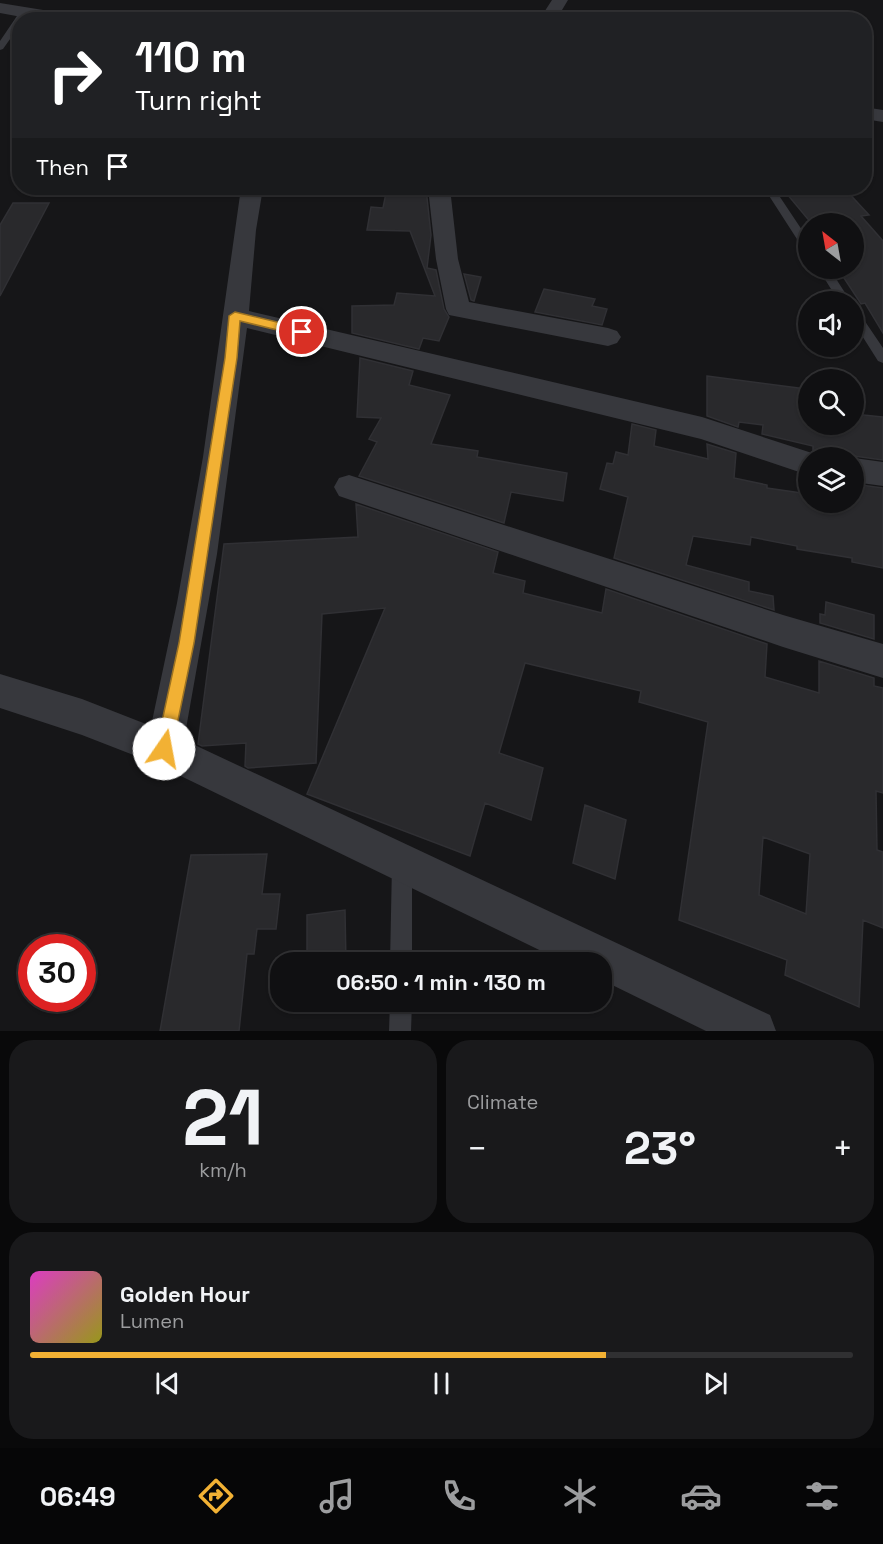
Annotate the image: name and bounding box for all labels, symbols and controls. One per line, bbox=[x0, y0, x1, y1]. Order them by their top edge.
text: 110 m bbox=[135, 31, 247, 84]
icon: right bbox=[36, 36, 114, 114]
text: Turn right bbox=[135, 83, 262, 118]
icon: arrive bbox=[101, 150, 134, 183]
text: Then bbox=[36, 153, 89, 181]
north arrow bbox=[798, 213, 864, 279]
map controls bbox=[798, 213, 864, 513]
button: sound bbox=[798, 291, 864, 357]
pin bbox=[276, 306, 327, 357]
icon: arrive bbox=[285, 315, 318, 348]
button: search bbox=[798, 369, 864, 435]
button: layers bbox=[798, 447, 864, 513]
position arrow bbox=[132, 717, 196, 781]
speed limit sign: 30 bbox=[18, 934, 96, 1012]
text: 06:50 · 1 min · 130 m bbox=[336, 968, 546, 996]
text: 21 bbox=[182, 1068, 264, 1168]
text: Climate bbox=[467, 1089, 538, 1115]
text: 23° bbox=[624, 1120, 696, 1177]
text: − bbox=[467, 1128, 487, 1170]
text: + bbox=[833, 1128, 853, 1170]
text: km/h bbox=[199, 1157, 247, 1183]
text: Golden Hour bbox=[120, 1280, 250, 1308]
text: Lumen bbox=[120, 1308, 184, 1334]
icon: previous bbox=[151, 1367, 184, 1400]
icon: pause bbox=[425, 1367, 458, 1400]
icon: next bbox=[699, 1367, 732, 1400]
icon: directions bbox=[195, 1475, 237, 1517]
icon: music bbox=[316, 1475, 358, 1517]
icon: phone bbox=[438, 1475, 480, 1517]
icon: climate bbox=[559, 1475, 601, 1517]
icon: car bbox=[680, 1475, 722, 1517]
icon: filters bbox=[801, 1475, 843, 1517]
text: 06:49 bbox=[40, 1479, 116, 1514]

